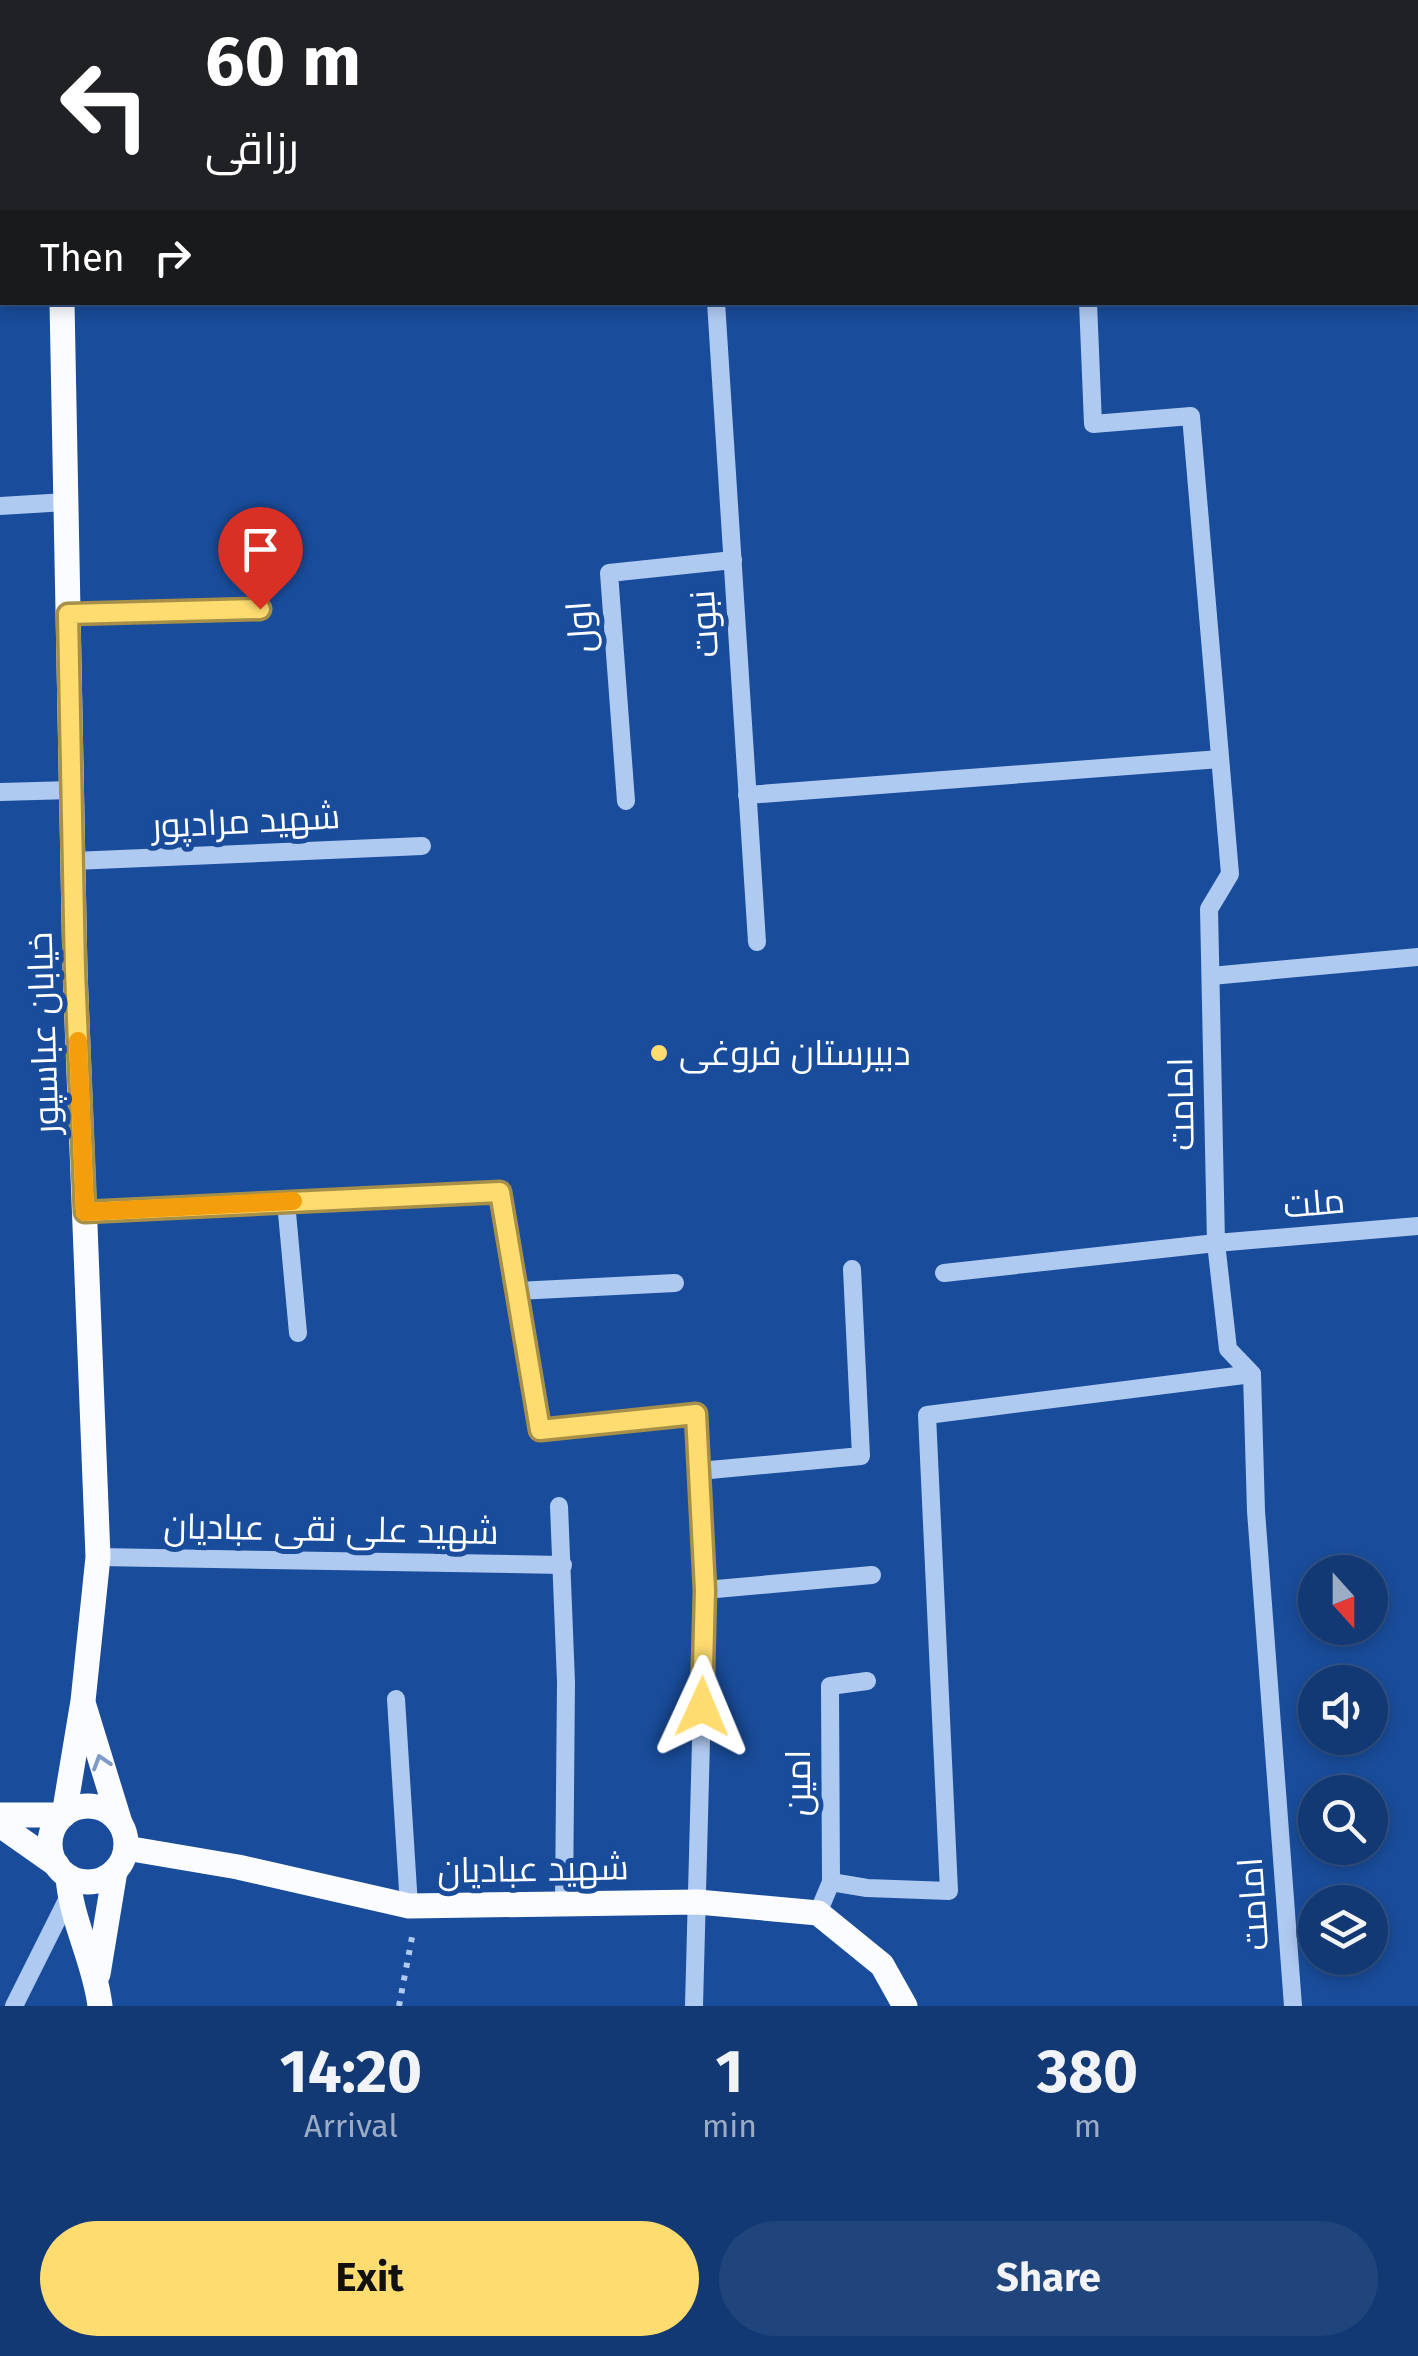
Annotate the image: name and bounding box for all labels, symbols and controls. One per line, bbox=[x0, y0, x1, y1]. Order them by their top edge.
text: 60 m bbox=[205, 20, 361, 104]
icon: left bbox=[40, 40, 170, 170]
text: رزاقی bbox=[205, 122, 299, 176]
icon: right bbox=[145, 230, 200, 285]
text: Then bbox=[40, 235, 125, 281]
pin bbox=[218, 507, 303, 610]
icon: arrive bbox=[233, 522, 288, 577]
street label: نبوت bbox=[681, 589, 727, 659]
street label: اول bbox=[557, 600, 603, 654]
street label: شهید مرادپور bbox=[149, 795, 341, 849]
street label: خیابان عباسپور bbox=[18, 931, 69, 1137]
place label: دبیرستان فروغی bbox=[679, 1032, 911, 1074]
marker: دبیرستان فروغی bbox=[648, 1042, 670, 1064]
street label: امامت bbox=[1159, 1057, 1203, 1151]
street label: ملت bbox=[1281, 1179, 1347, 1227]
street label: شهید علی نقی عبادیان bbox=[163, 1505, 499, 1553]
north arrow bbox=[1298, 1555, 1388, 1645]
map controls bbox=[1298, 1555, 1388, 1975]
position arrow bbox=[650, 1655, 754, 1759]
button: sound bbox=[1298, 1665, 1388, 1755]
street label: امین bbox=[777, 1750, 819, 1816]
one-way arrow bbox=[92, 1754, 113, 1771]
button: search bbox=[1298, 1775, 1388, 1865]
street label: شهید عبادیان bbox=[437, 1846, 629, 1892]
street label: امامت bbox=[1229, 1856, 1277, 1952]
button: layers bbox=[1298, 1885, 1388, 1975]
text: 14:20 bbox=[280, 2036, 422, 2108]
text: 1 bbox=[716, 2036, 743, 2108]
text: 380 bbox=[1037, 2036, 1138, 2108]
text: Arrival bbox=[304, 2107, 398, 2145]
text: min bbox=[702, 2107, 757, 2145]
text: m bbox=[1074, 2107, 1101, 2145]
button: Exit bbox=[40, 2221, 699, 2336]
button: Share bbox=[719, 2221, 1378, 2336]

